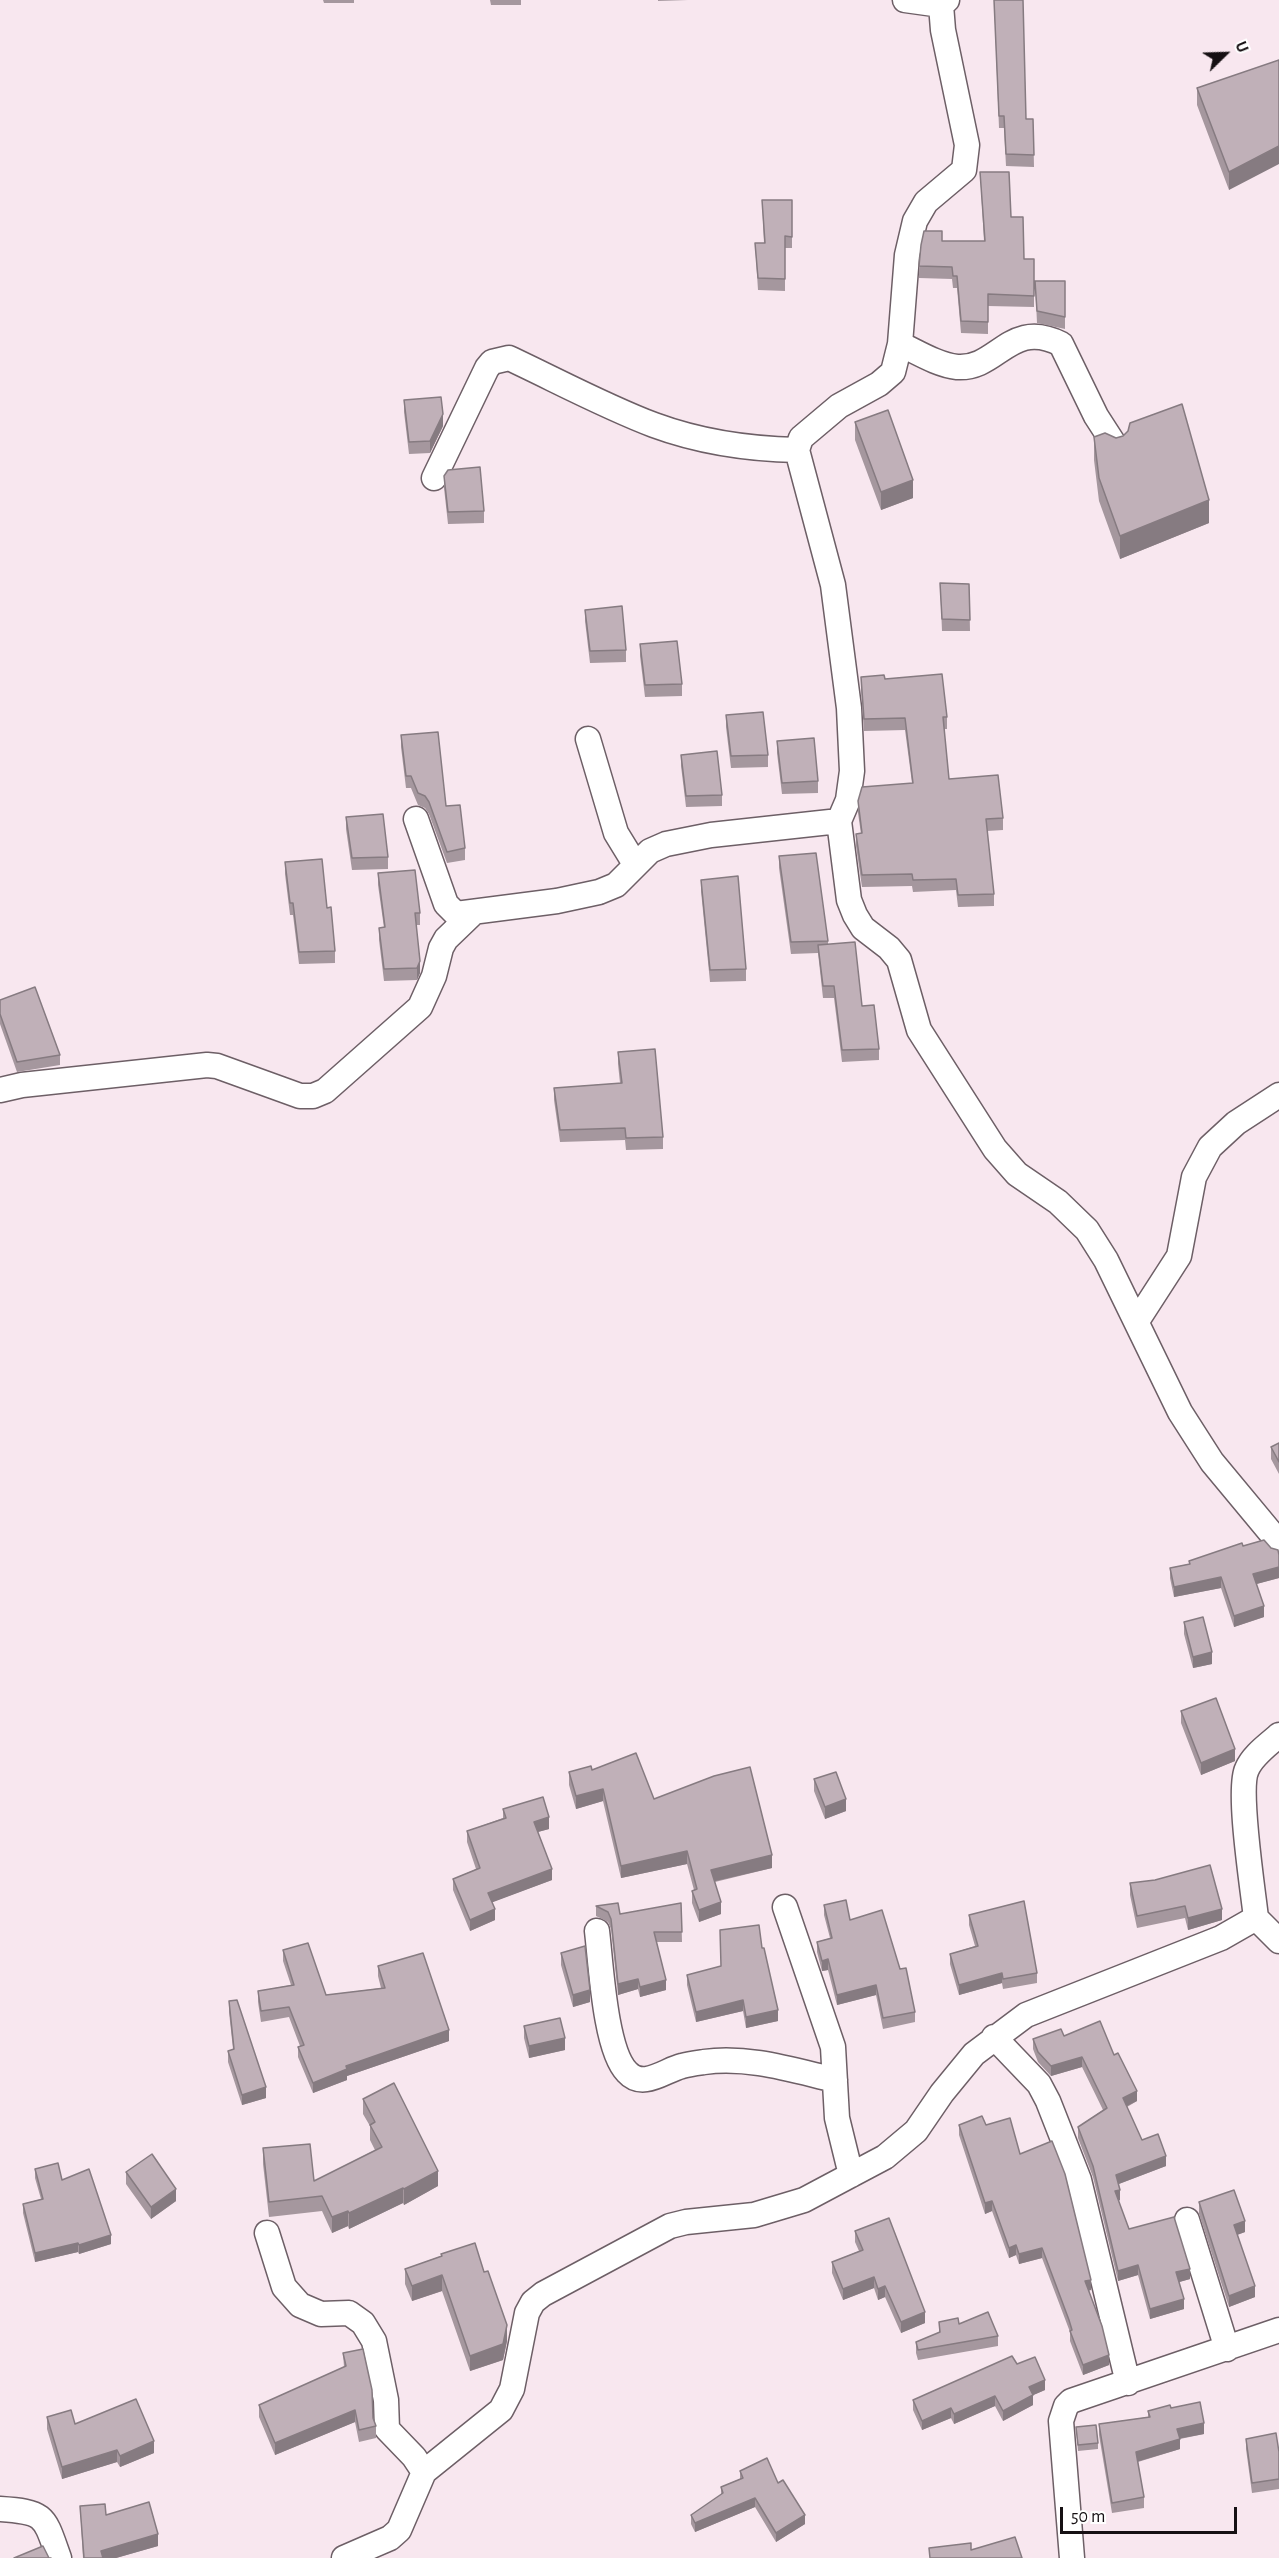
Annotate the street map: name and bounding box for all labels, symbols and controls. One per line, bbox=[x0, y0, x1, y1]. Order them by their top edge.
north arrow bbox=[1195, 24, 1255, 84]
text: U bbox=[1232, 39, 1251, 55]
scale bar bbox=[1063, 2495, 1240, 2533]
text: 50 m bbox=[1071, 2508, 1105, 2526]

